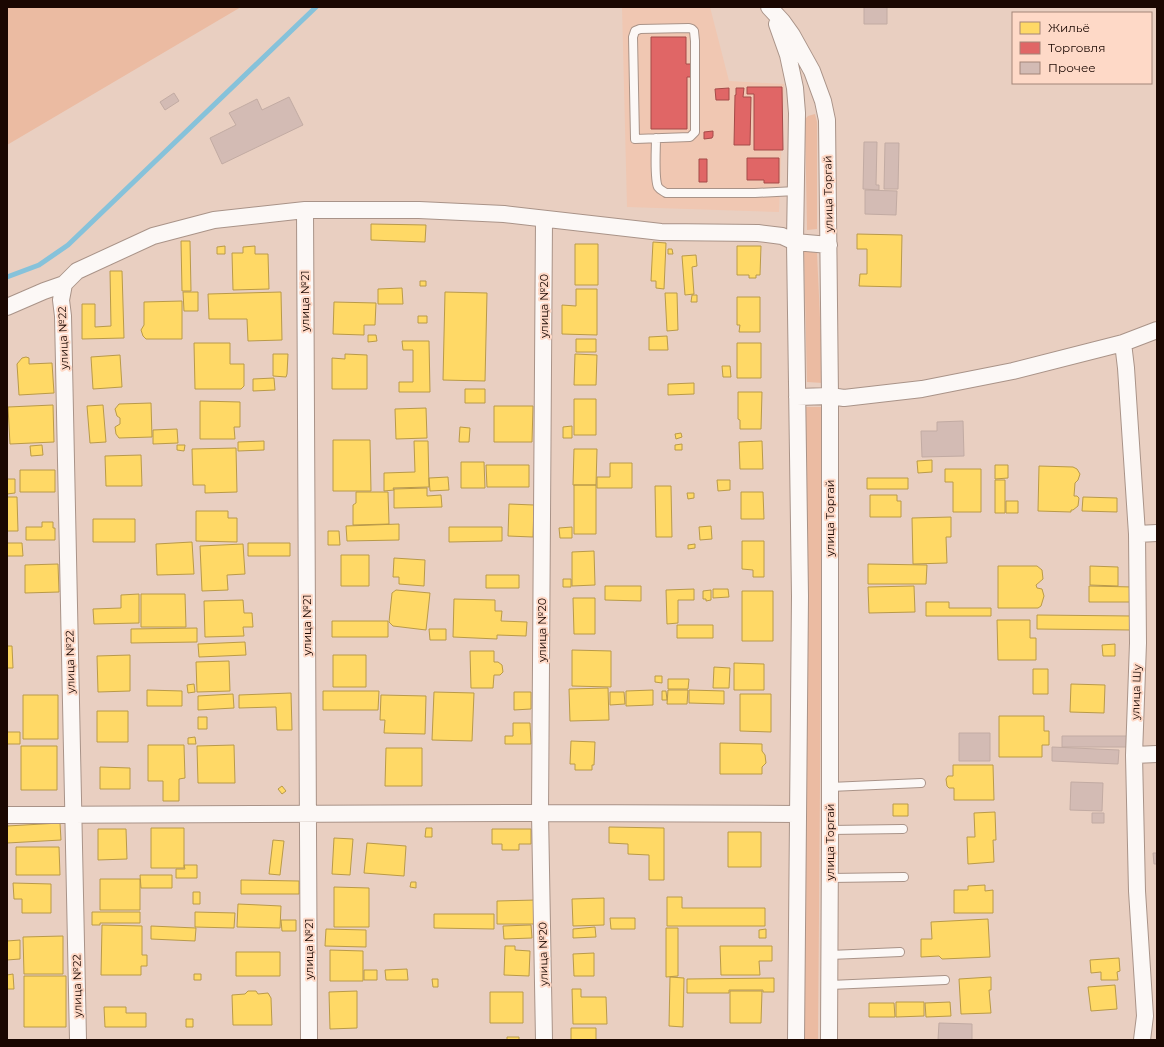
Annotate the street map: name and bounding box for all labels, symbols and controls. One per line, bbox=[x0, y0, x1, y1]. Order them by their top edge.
legend bbox=[1012, 12, 1152, 84]
text: Жильё bbox=[1048, 20, 1090, 35]
text: Торговля bbox=[1048, 40, 1105, 55]
text: Прочее bbox=[1048, 60, 1096, 75]
street label: улица Торгай bbox=[820, 155, 836, 234]
street label: улица №21 bbox=[298, 271, 312, 332]
street label: улица №20 bbox=[537, 274, 551, 339]
street label: улица №22 bbox=[55, 306, 71, 371]
street label: улица Торгай bbox=[823, 480, 837, 557]
street label: улица №21 bbox=[300, 595, 314, 656]
street label: улица №20 bbox=[535, 598, 549, 663]
street label: улица №22 bbox=[62, 630, 78, 695]
street label: улица Шу bbox=[1128, 663, 1144, 721]
street label: улица Торгай bbox=[823, 804, 837, 881]
street label: улица №21 bbox=[302, 919, 316, 980]
street label: улица №20 bbox=[535, 922, 551, 987]
street label: улица №22 bbox=[69, 954, 85, 1019]

